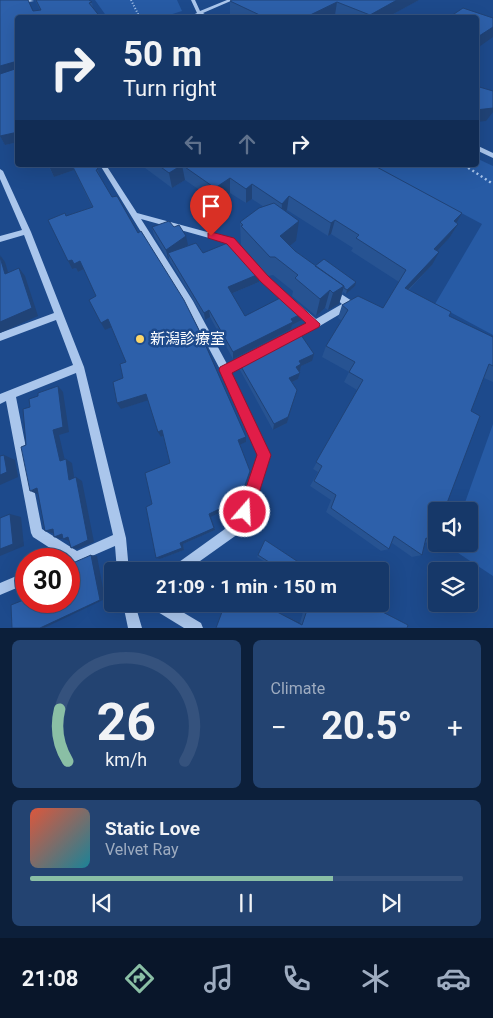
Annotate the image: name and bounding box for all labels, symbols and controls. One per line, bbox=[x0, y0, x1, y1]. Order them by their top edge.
text: 50 m bbox=[123, 34, 202, 75]
icon: right bbox=[40, 35, 105, 100]
text: Turn right bbox=[123, 76, 217, 101]
icon: left bbox=[180, 130, 208, 158]
icon: ahead bbox=[233, 130, 261, 158]
icon: right bbox=[286, 130, 314, 158]
pin bbox=[190, 185, 232, 236]
icon: arrive bbox=[197, 192, 225, 220]
place label: 新潟診療室 bbox=[150, 330, 225, 348]
marker: 新潟診療室 bbox=[134, 333, 146, 345]
position arrow bbox=[218, 485, 270, 537]
map controls bbox=[428, 502, 478, 612]
button: sound bbox=[428, 502, 478, 552]
speed limit sign: 30 bbox=[15, 548, 80, 613]
button: layers bbox=[428, 562, 478, 612]
text: 21:09 · 1 min · 150 m bbox=[156, 575, 337, 598]
text: Climate bbox=[271, 679, 325, 698]
text: 26 bbox=[96, 692, 156, 753]
text: 20.5° bbox=[321, 704, 412, 748]
text: − bbox=[271, 711, 287, 744]
text: + bbox=[447, 711, 463, 744]
text: km/h bbox=[105, 749, 147, 770]
text: Static Love bbox=[105, 817, 200, 840]
text: Velvet Ray bbox=[105, 840, 179, 859]
icon: previous bbox=[88, 889, 116, 917]
icon: pause bbox=[232, 889, 260, 917]
icon: next bbox=[377, 889, 405, 917]
icon: directions bbox=[122, 961, 157, 996]
icon: music bbox=[201, 961, 236, 996]
icon: phone bbox=[279, 961, 314, 996]
icon: climate bbox=[358, 961, 393, 996]
icon: car bbox=[436, 961, 471, 996]
text: 21:08 bbox=[22, 966, 78, 991]

